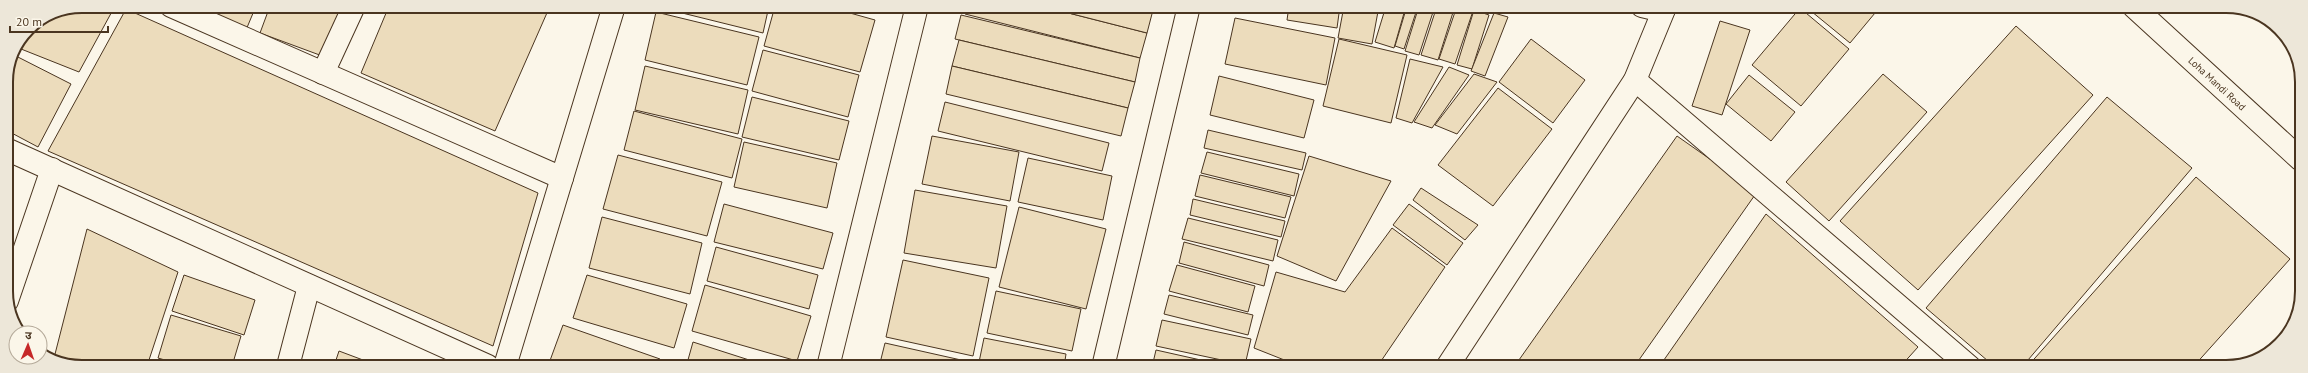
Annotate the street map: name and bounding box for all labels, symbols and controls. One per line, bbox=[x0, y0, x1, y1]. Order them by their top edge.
scale bar bbox=[10, 8, 108, 34]
text: 20 m bbox=[16, 14, 42, 29]
street label: Loha Mandi Road bbox=[2186, 54, 2249, 113]
north arrow bbox=[8, 325, 48, 365]
text: उ bbox=[25, 328, 32, 342]

